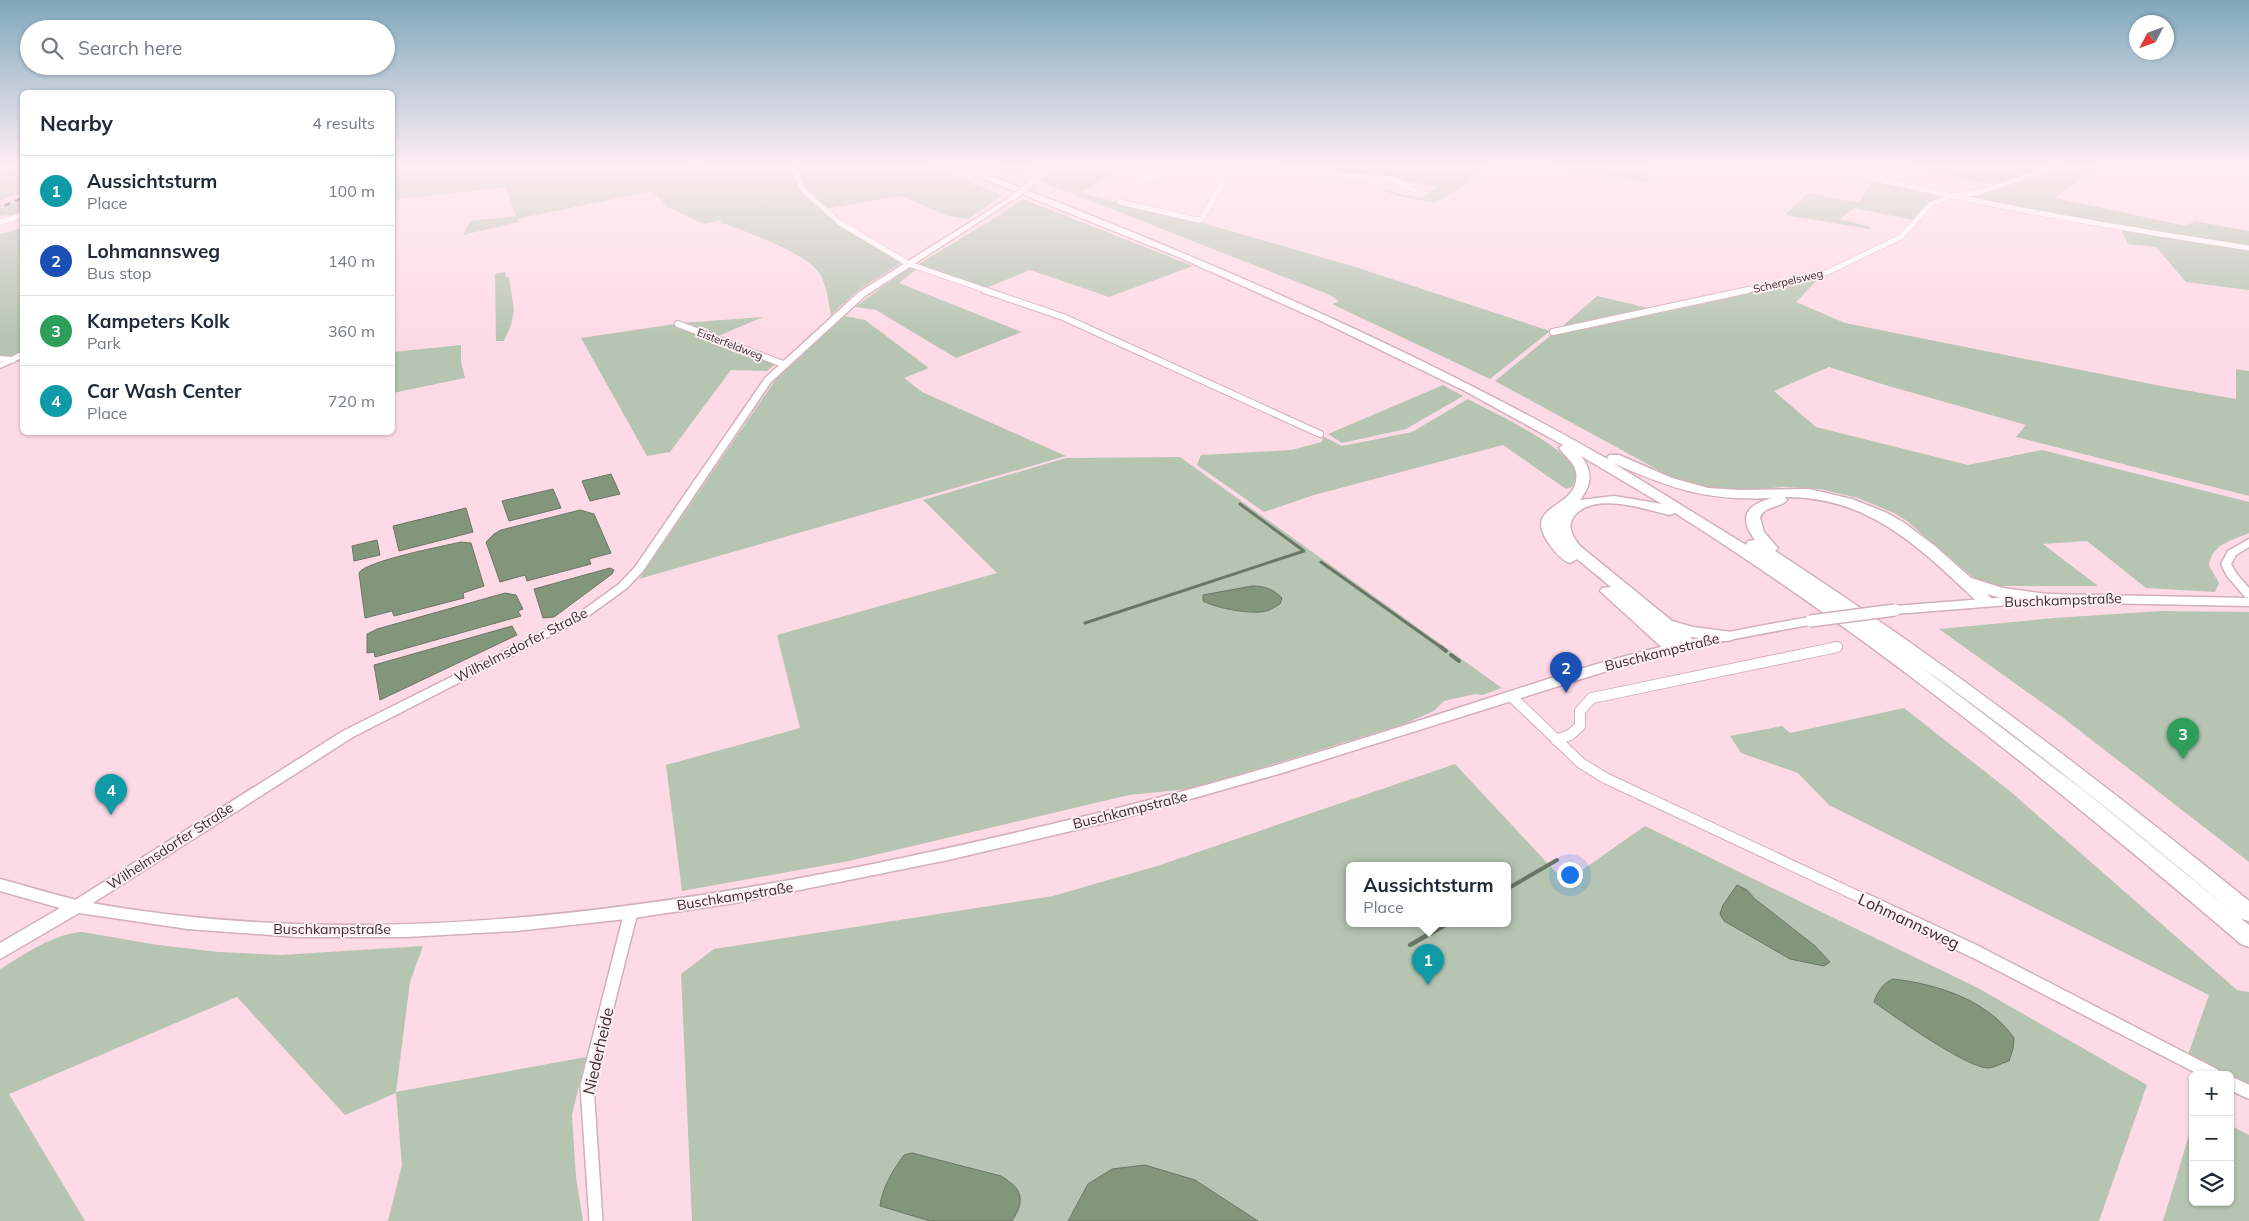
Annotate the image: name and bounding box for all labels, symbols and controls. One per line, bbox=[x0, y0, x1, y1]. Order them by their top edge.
north arrow bbox=[2129, 15, 2174, 60]
search box bbox=[20, 20, 395, 75]
icon: search bbox=[38, 34, 66, 62]
text: Search here bbox=[78, 36, 182, 60]
text: Nearby bbox=[40, 110, 113, 136]
text: 4 results bbox=[312, 113, 375, 133]
text: Aussichtsturm bbox=[87, 169, 217, 193]
text: 1 bbox=[51, 181, 61, 201]
text: 100 m bbox=[328, 181, 375, 201]
text: Place bbox=[87, 193, 127, 213]
text: Lohmannsweg bbox=[87, 239, 220, 263]
text: 2 bbox=[51, 251, 61, 271]
text: 140 m bbox=[328, 251, 375, 271]
text: Bus stop bbox=[87, 263, 151, 283]
street label: Scherpelsweg bbox=[1752, 266, 1824, 296]
text: Kampeters Kolk bbox=[87, 309, 229, 333]
text: 3 bbox=[51, 321, 61, 341]
text: 360 m bbox=[328, 321, 375, 341]
street label: Eisterfeldweg bbox=[695, 325, 765, 363]
text: Park bbox=[87, 333, 121, 353]
text: Car Wash Center bbox=[87, 379, 241, 403]
text: 4 bbox=[51, 391, 61, 411]
text: 720 m bbox=[328, 391, 375, 411]
text: Place bbox=[87, 403, 127, 423]
street label: Buschkampstraße bbox=[2004, 589, 2122, 611]
street label: Wilhelmsdorfer Straße bbox=[451, 604, 591, 686]
street label: Buschkampstraße bbox=[1603, 629, 1721, 675]
pin: 2 bbox=[1550, 652, 1582, 693]
pin: 3 bbox=[2167, 718, 2199, 759]
pin: 4 bbox=[95, 774, 127, 815]
street label: Buschkampstraße bbox=[1071, 787, 1189, 833]
street label: Wilhelmsdorfer Straße bbox=[104, 798, 236, 894]
popup bbox=[1346, 862, 1511, 927]
your location bbox=[1557, 862, 1583, 888]
text: Aussichtsturm bbox=[1363, 873, 1494, 897]
street label: Buschkampstraße bbox=[676, 878, 794, 914]
street label: Lohmannsweg bbox=[1855, 889, 1963, 953]
text: Place bbox=[1363, 897, 1404, 917]
street label: Buschkampstraße bbox=[273, 920, 391, 938]
pin: 1 bbox=[1412, 944, 1444, 985]
street label: Niederheide bbox=[578, 1005, 618, 1097]
map controls bbox=[2189, 1071, 2234, 1206]
button: + bbox=[2189, 1071, 2234, 1116]
button: − bbox=[2189, 1116, 2234, 1161]
button: layers bbox=[2189, 1161, 2234, 1206]

